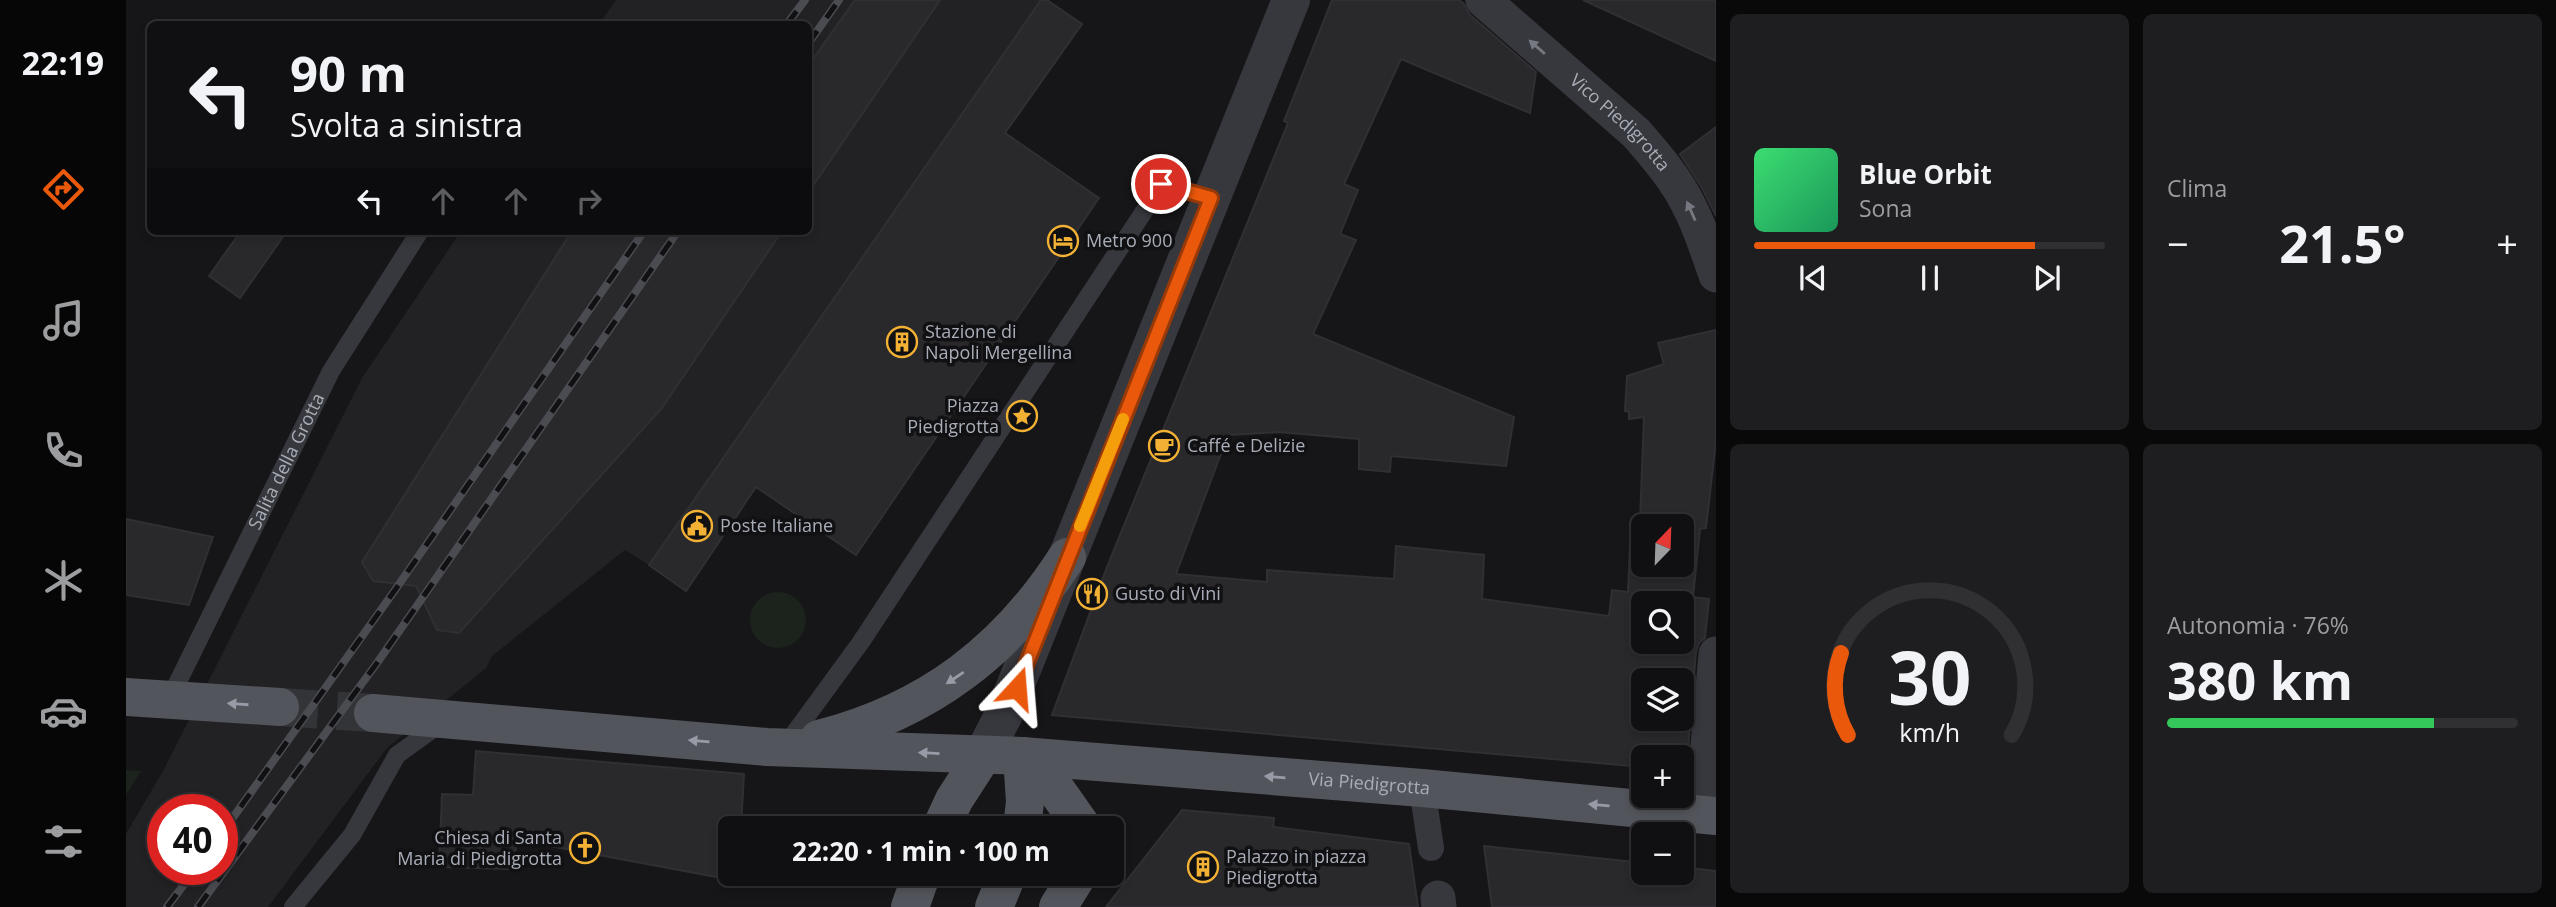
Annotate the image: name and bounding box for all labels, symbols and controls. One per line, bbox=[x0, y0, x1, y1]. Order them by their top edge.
text: 90 m bbox=[290, 40, 407, 106]
one-way arrow bbox=[1529, 40, 1546, 55]
text: 22:19 bbox=[22, 41, 104, 84]
icon: left bbox=[175, 49, 266, 140]
street label: Vico Piedigrotta bbox=[1565, 68, 1676, 176]
text: Svolta a sinistra bbox=[290, 103, 523, 146]
pin bbox=[1131, 154, 1191, 214]
text: Blue Orbit bbox=[1859, 156, 1992, 192]
icon: directions bbox=[39, 165, 88, 214]
icon: arrive bbox=[1142, 165, 1180, 203]
text: Clima bbox=[2167, 172, 2227, 204]
icon: left bbox=[351, 182, 389, 220]
icon: ahead bbox=[424, 182, 462, 220]
icon: ahead bbox=[497, 182, 535, 220]
icon: right bbox=[570, 182, 608, 220]
text: Sona bbox=[1859, 192, 1912, 224]
one-way arrow bbox=[1685, 201, 1696, 222]
text: 21.5° bbox=[2279, 207, 2406, 278]
text: − bbox=[2167, 217, 2189, 269]
text: + bbox=[2496, 217, 2518, 269]
hotel icon: Metro 900 bbox=[1046, 224, 1080, 258]
place label: Metro 900 bbox=[1086, 228, 1172, 252]
icon: previous bbox=[1794, 259, 1832, 297]
icon: pause bbox=[1911, 259, 1949, 297]
icon: next bbox=[2028, 259, 2066, 297]
icon: music bbox=[39, 296, 88, 345]
place label: Stazione di Napoli Mergellina bbox=[925, 319, 1072, 364]
building icon: Stazione di Napoli Mergellina bbox=[885, 325, 919, 359]
street label: Salita della Grotta bbox=[242, 389, 329, 533]
place label: Piazza Piedigrotta bbox=[907, 393, 999, 438]
place icon: Piazza Piedigrotta bbox=[1005, 399, 1039, 433]
icon: phone bbox=[39, 426, 88, 475]
cafe icon: Caffé e Delizie bbox=[1147, 429, 1181, 463]
place label: Caffé e Delizie bbox=[1187, 433, 1305, 457]
public building icon: Poste Italiane bbox=[680, 509, 714, 543]
place label: Poste Italiane bbox=[720, 513, 833, 537]
north arrow bbox=[1631, 514, 1694, 578]
map controls bbox=[1631, 514, 1694, 885]
icon: climate bbox=[39, 556, 88, 605]
restaurant icon: Gusto di Vini bbox=[1075, 577, 1109, 611]
place label: Gusto di Vini bbox=[1115, 581, 1221, 605]
button: search bbox=[1631, 591, 1694, 654]
text: Autonomia · 76% bbox=[2167, 609, 2349, 641]
text: 30 bbox=[1888, 627, 1971, 726]
text: 380 km bbox=[2167, 644, 2353, 715]
position arrow bbox=[980, 651, 1054, 725]
button: layers bbox=[1631, 668, 1694, 731]
one-way arrow bbox=[946, 671, 965, 684]
icon: car bbox=[39, 687, 88, 736]
one-way arrow bbox=[226, 699, 248, 710]
text: km/h bbox=[1899, 714, 1960, 748]
one-way arrow bbox=[688, 735, 710, 746]
button: + bbox=[1631, 745, 1694, 808]
one-way arrow bbox=[918, 747, 940, 758]
street label: Via Piedigrotta bbox=[1308, 766, 1431, 800]
one-way arrow bbox=[1264, 771, 1286, 782]
speed limit sign: 40 bbox=[147, 794, 238, 885]
one-way arrow bbox=[1588, 799, 1610, 810]
icon: filters bbox=[39, 817, 88, 866]
button: − bbox=[1631, 822, 1694, 885]
place label: Chiesa di Santa Maria di Piedigrotta bbox=[397, 825, 562, 870]
church icon: Chiesa di Santa Maria di Piedigrotta bbox=[568, 831, 602, 865]
text: 22:20 · 1 min · 100 m bbox=[792, 833, 1050, 869]
place label: Palazzo in piazza Piedigrotta bbox=[1226, 844, 1366, 889]
building icon: Palazzo in piazza Piedigrotta bbox=[1186, 850, 1220, 884]

